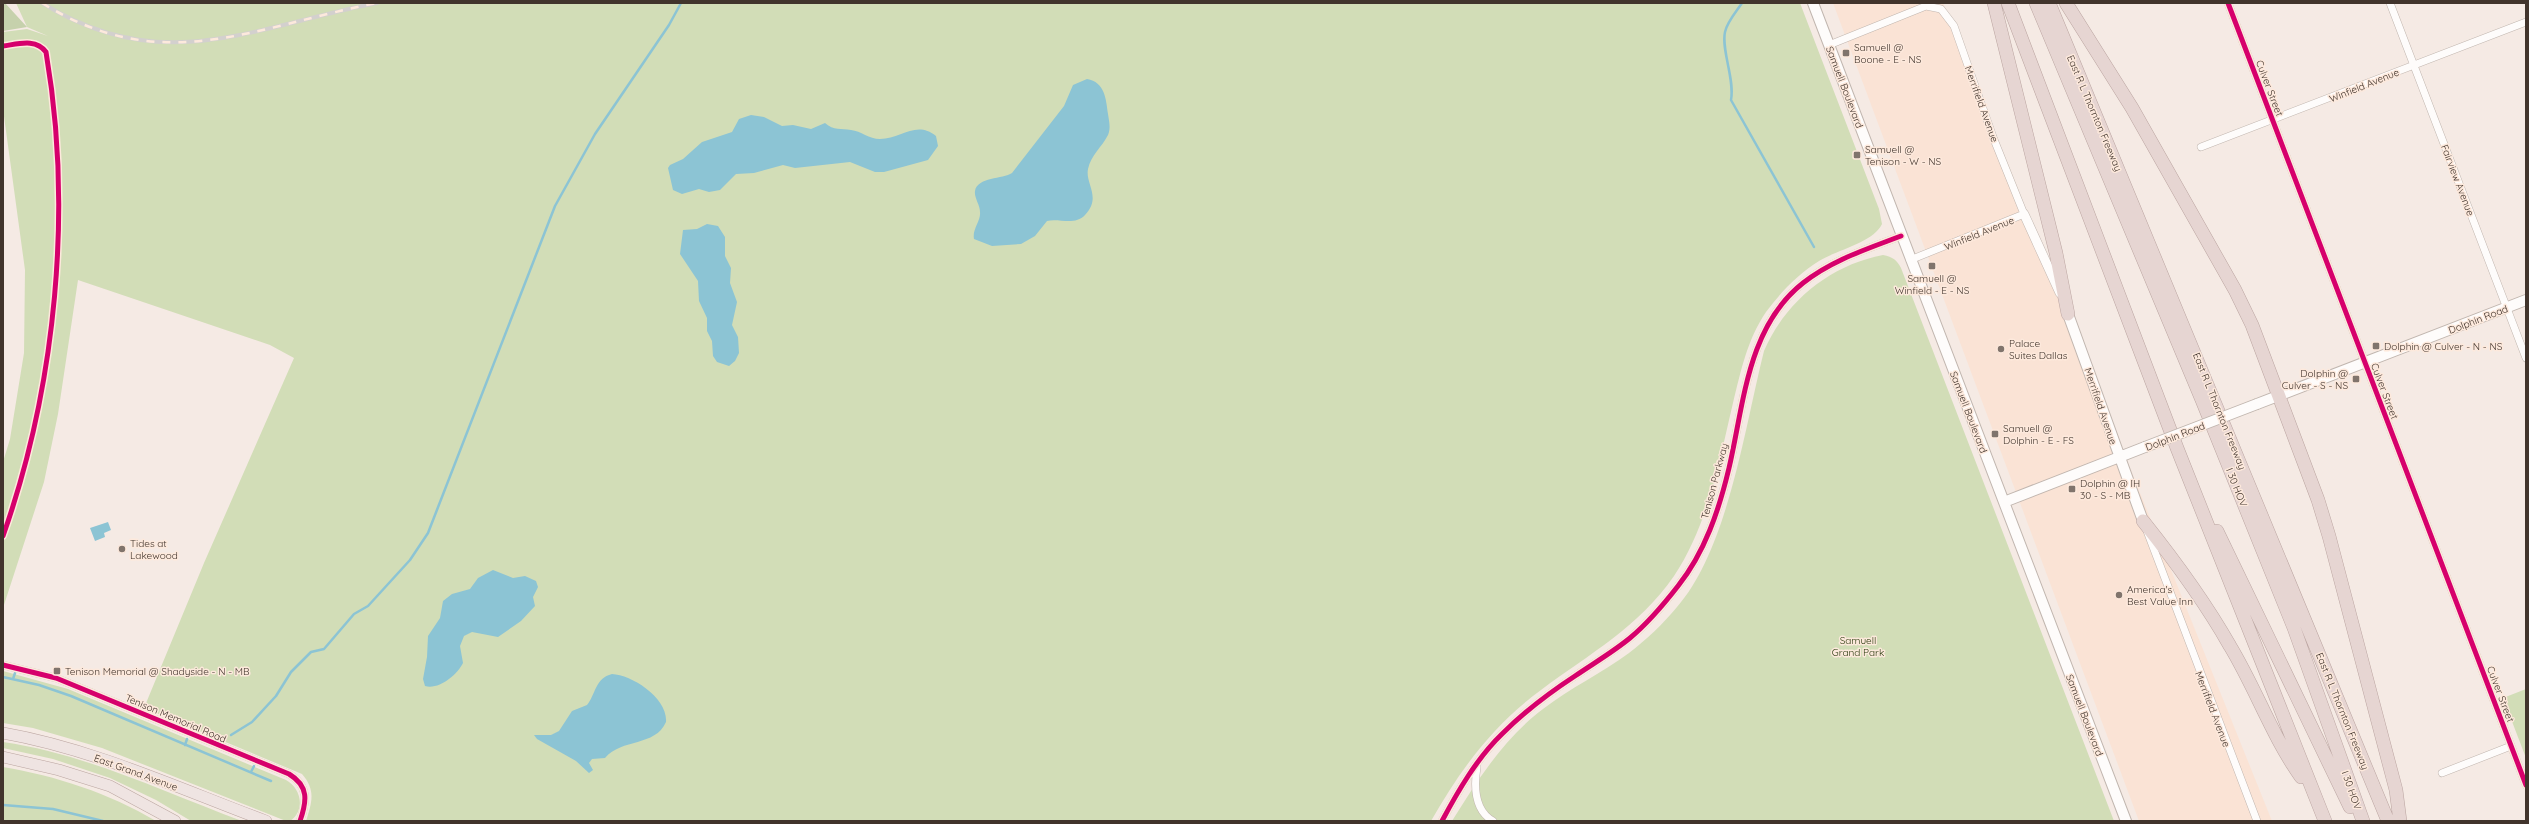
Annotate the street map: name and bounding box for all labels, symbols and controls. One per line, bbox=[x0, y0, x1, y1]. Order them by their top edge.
place label: Samuell @ Boone - E - NS bbox=[1854, 41, 1922, 66]
street label: Samuell Boulevard bbox=[1823, 44, 1866, 130]
marker: Samuell @ Boone - E - NS bbox=[1841, 48, 1851, 58]
street label: East R L Thornton Freeway bbox=[2064, 53, 2125, 173]
street label: Culver Street bbox=[2253, 58, 2286, 119]
street label: Merrifield Avenue bbox=[1962, 64, 2001, 144]
street label: Winfield Avenue bbox=[2327, 65, 2401, 105]
place label: Samuell @ Tenison - W - NS bbox=[1865, 143, 1942, 168]
street label: Fairview Avenue bbox=[2438, 143, 2477, 218]
marker: Samuell @ Tenison - W - NS bbox=[1852, 150, 1862, 160]
street label: Winfield Avenue bbox=[1942, 213, 2016, 253]
marker: Samuell @ Winfield - E - NS bbox=[1927, 261, 1937, 271]
place label: Samuell @ Winfield - E - NS bbox=[1895, 272, 1970, 297]
street label: Dolphin Road bbox=[2447, 302, 2510, 337]
place label: Palace Suites Dallas bbox=[2009, 337, 2068, 362]
place label: Dolphin @ Culver - N - NS bbox=[2384, 340, 2503, 353]
marker: Dolphin @ Culver - N - NS bbox=[2371, 341, 2381, 351]
marker: Palace Suites Dallas bbox=[1996, 344, 2006, 354]
street label: East R L Thornton Freeway bbox=[2190, 351, 2249, 472]
street label: Culver Street bbox=[2368, 361, 2401, 422]
street label: Merrifield Avenue bbox=[2081, 366, 2120, 447]
place label: Dolphin @ Culver - S - NS bbox=[2282, 367, 2348, 392]
street label: Samuell Boulevard bbox=[1947, 369, 1990, 455]
marker: Dolphin @ Culver - S - NS bbox=[2351, 374, 2361, 384]
street label: Dolphin Road bbox=[2144, 419, 2207, 454]
place label: Samuell @ Dolphin - E - FS bbox=[2003, 422, 2074, 447]
marker: Samuell @ Dolphin - E - FS bbox=[1990, 429, 2000, 439]
street label: Tenison Parkway bbox=[1698, 442, 1731, 521]
street label: I 30 HOV bbox=[2223, 466, 2250, 509]
place label: Dolphin @ IH 30 - S - MB bbox=[2080, 477, 2140, 502]
marker: Dolphin @ IH 30 - S - MB bbox=[2067, 484, 2077, 494]
place label: Tides at Lakewood bbox=[130, 537, 178, 562]
marker: Tides at Lakewood bbox=[117, 544, 127, 554]
place label: America's Best Value Inn bbox=[2127, 583, 2193, 608]
marker: America's Best Value Inn bbox=[2114, 590, 2124, 600]
park label: Samuell Grand Park bbox=[1832, 634, 1884, 659]
street label: East R L Thornton Freeway bbox=[2313, 651, 2372, 772]
street label: Culver Street bbox=[2484, 664, 2517, 725]
place label: Tenison Memorial @ Shadyside - N - MB bbox=[65, 665, 250, 678]
marker: Tenison Memorial @ Shadyside - N - MB bbox=[52, 666, 62, 676]
street label: Merrifield Avenue bbox=[2192, 669, 2233, 749]
street label: Samuell Boulevard bbox=[2063, 672, 2106, 758]
street label: Tenison Memorial Road bbox=[123, 691, 228, 746]
street label: East Grand Avenue bbox=[92, 751, 180, 794]
street label: I 30 HOV bbox=[2339, 769, 2364, 812]

